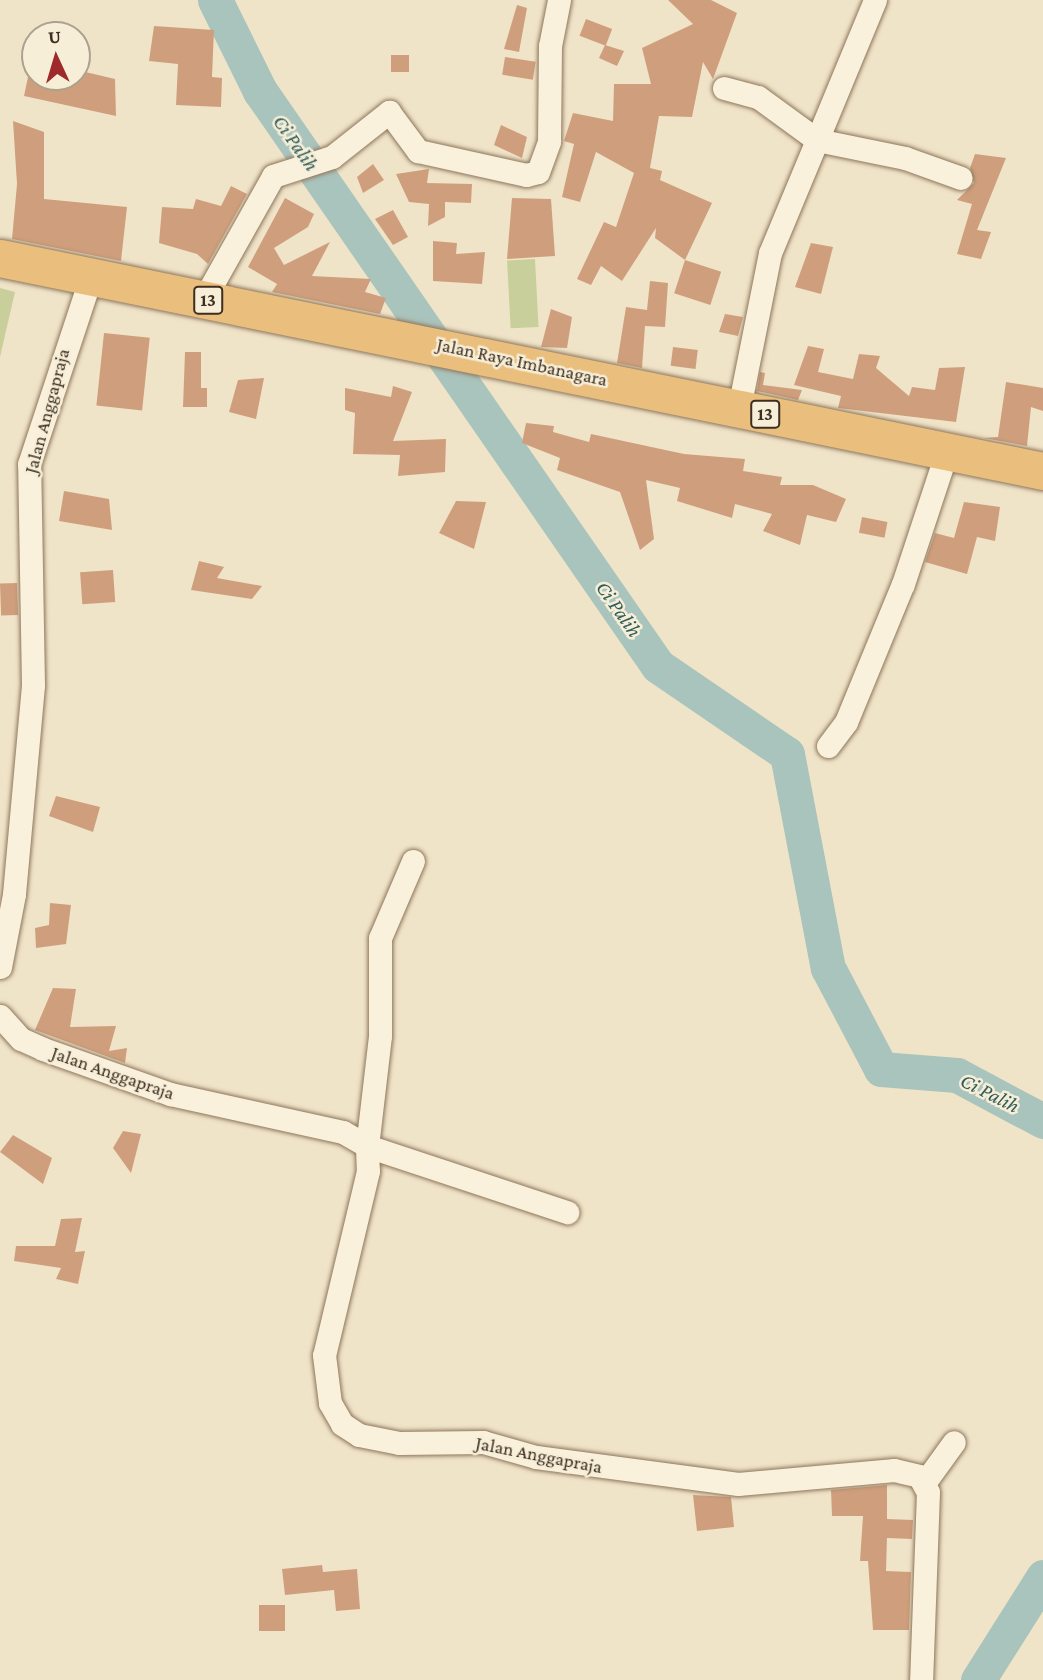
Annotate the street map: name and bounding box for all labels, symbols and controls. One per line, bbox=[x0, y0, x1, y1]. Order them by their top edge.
north arrow bbox=[21, 21, 91, 91]
text: U bbox=[47, 26, 62, 47]
water label: Ci Palih bbox=[268, 110, 324, 176]
road number: 13 bbox=[192, 286, 224, 314]
street label: Jalan Raya Imbanagara bbox=[435, 333, 609, 391]
street label: Jalan Anggapraja bbox=[19, 346, 75, 476]
road number: 13 bbox=[749, 400, 781, 428]
water label: Ci Palih bbox=[591, 576, 647, 642]
street label: Jalan Anggapraja bbox=[48, 1041, 178, 1105]
water label: Ci Palih bbox=[956, 1067, 1024, 1119]
street label: Jalan Anggapraja bbox=[474, 1432, 604, 1478]

